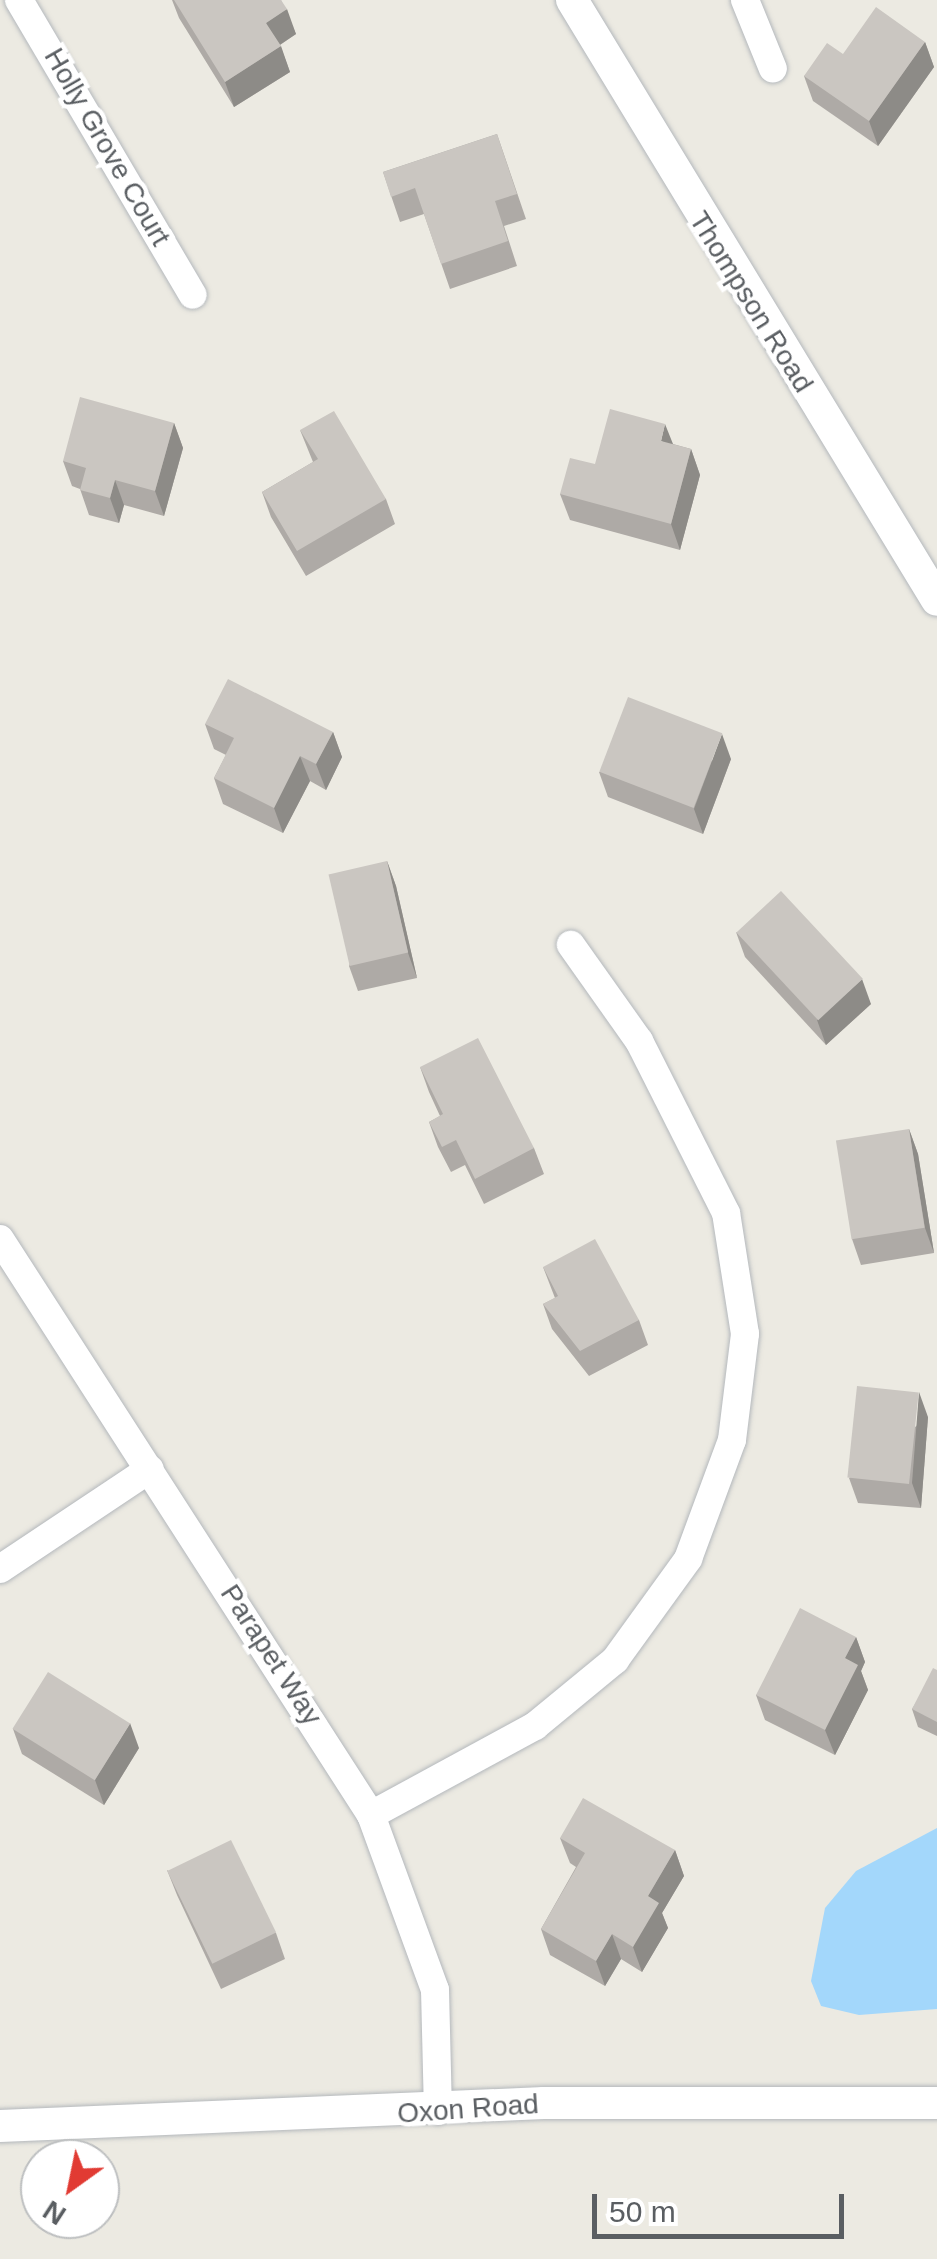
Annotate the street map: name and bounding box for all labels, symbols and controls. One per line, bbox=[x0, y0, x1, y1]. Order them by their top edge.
street label: Holly Grove Court bbox=[37, 42, 177, 252]
street label: Thompson Road bbox=[682, 205, 820, 399]
street label: Parapet Way bbox=[213, 1578, 329, 1732]
street label: Oxon Road bbox=[396, 2087, 540, 2131]
north arrow bbox=[20, 2139, 120, 2239]
scale bar bbox=[597, 2174, 850, 2236]
text: N bbox=[38, 2194, 71, 2231]
text: 50 m bbox=[609, 2195, 676, 2228]

